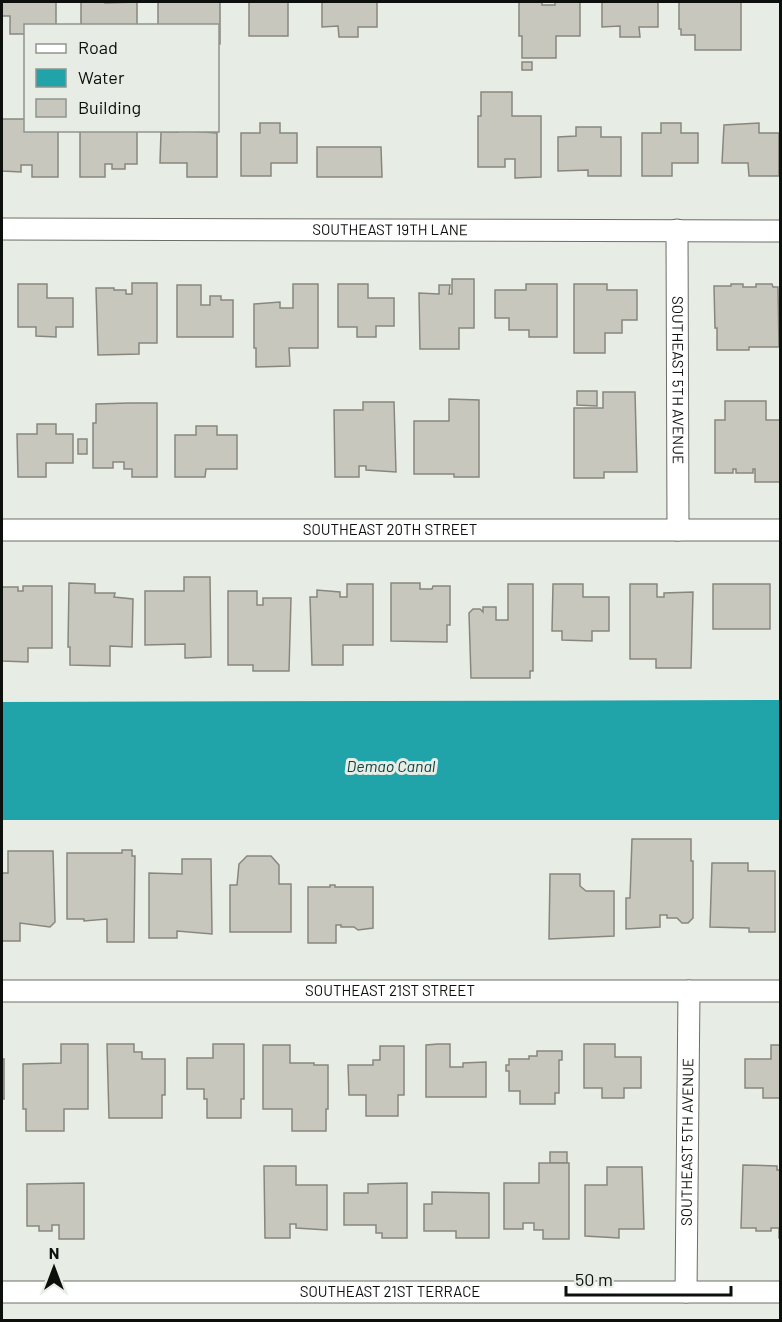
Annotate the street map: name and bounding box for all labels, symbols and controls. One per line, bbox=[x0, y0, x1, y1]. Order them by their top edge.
legend bbox=[24, 24, 219, 132]
text: Road bbox=[78, 36, 118, 58]
text: Water bbox=[78, 66, 125, 88]
text: Building bbox=[78, 96, 141, 118]
street label: SOUTHEAST 19TH LANE bbox=[312, 220, 468, 238]
street label: SOUTHEAST 5TH AVENUE bbox=[669, 296, 688, 464]
street label: SOUTHEAST 20TH STREET bbox=[303, 520, 477, 538]
water label: Demao Canal bbox=[347, 756, 436, 775]
street label: SOUTHEAST 21ST STREET bbox=[305, 981, 475, 999]
street label: SOUTHEAST 5TH AVENUE bbox=[677, 1058, 696, 1226]
north arrow bbox=[24, 1238, 84, 1298]
text: N bbox=[49, 1243, 59, 1262]
scale bar bbox=[566, 1259, 731, 1297]
text: 50 m bbox=[575, 1268, 613, 1290]
street label: SOUTHEAST 21ST TERRACE bbox=[300, 1282, 480, 1300]

